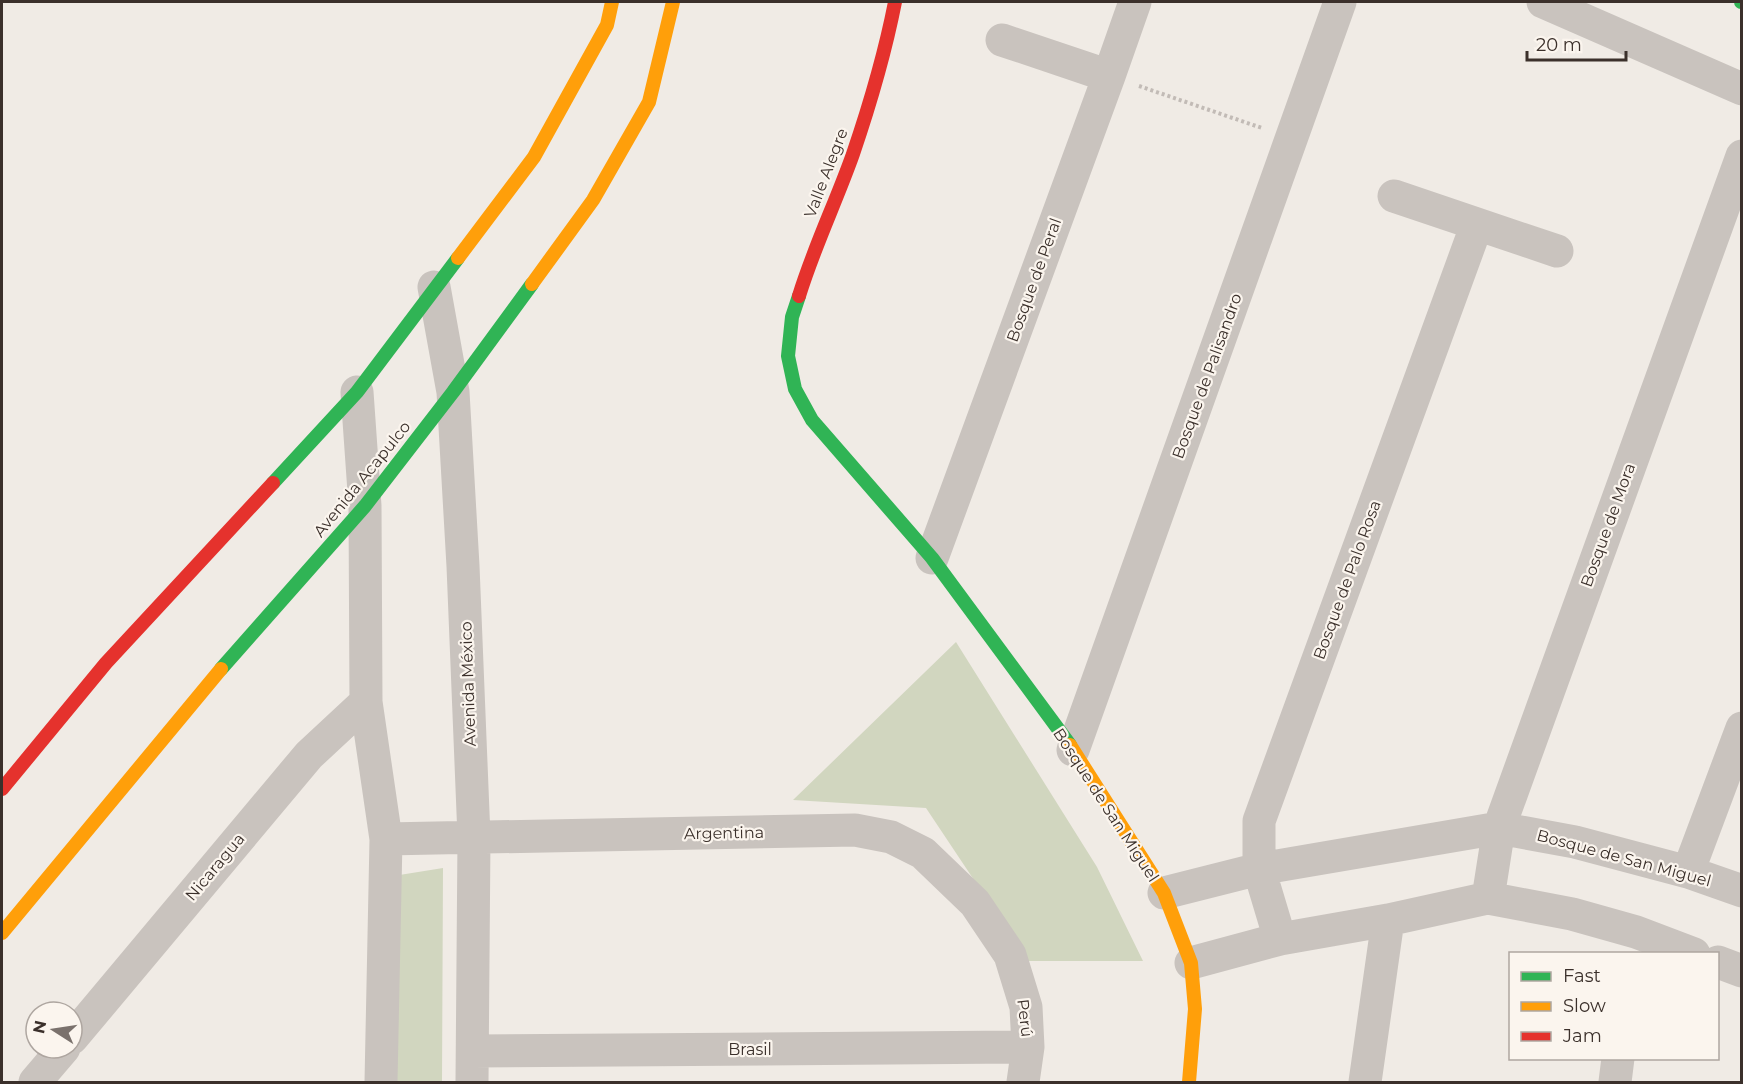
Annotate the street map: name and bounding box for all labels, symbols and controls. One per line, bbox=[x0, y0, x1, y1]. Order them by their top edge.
scale bar bbox=[1527, 24, 1626, 62]
text: 20 m bbox=[1536, 34, 1582, 56]
street label: Valle Alegre bbox=[800, 125, 852, 221]
street label: Bosque de Peral bbox=[1003, 215, 1065, 345]
street label: Bosque de Palisandro bbox=[1168, 291, 1246, 461]
street label: Avenida Acapulco bbox=[309, 417, 415, 541]
street label: Bosque de Mora bbox=[1577, 460, 1639, 590]
street label: Bosque de Palo Rosa bbox=[1309, 498, 1385, 662]
street label: Avenida México bbox=[456, 621, 480, 747]
street label: Bosque de San Miguel bbox=[1049, 725, 1163, 885]
street label: Argentina bbox=[684, 823, 764, 843]
street label: Bosque de San Miguel bbox=[1535, 826, 1713, 890]
street label: Nicaragua bbox=[181, 829, 249, 905]
legend bbox=[1509, 952, 1719, 1060]
text: Fast bbox=[1563, 965, 1601, 987]
text: Slow bbox=[1563, 995, 1606, 1017]
street label: Perú bbox=[1013, 998, 1037, 1038]
north arrow bbox=[24, 1000, 84, 1060]
text: N bbox=[29, 1019, 50, 1035]
text: Jam bbox=[1562, 1025, 1602, 1047]
street label: Brasil bbox=[728, 1040, 772, 1059]

